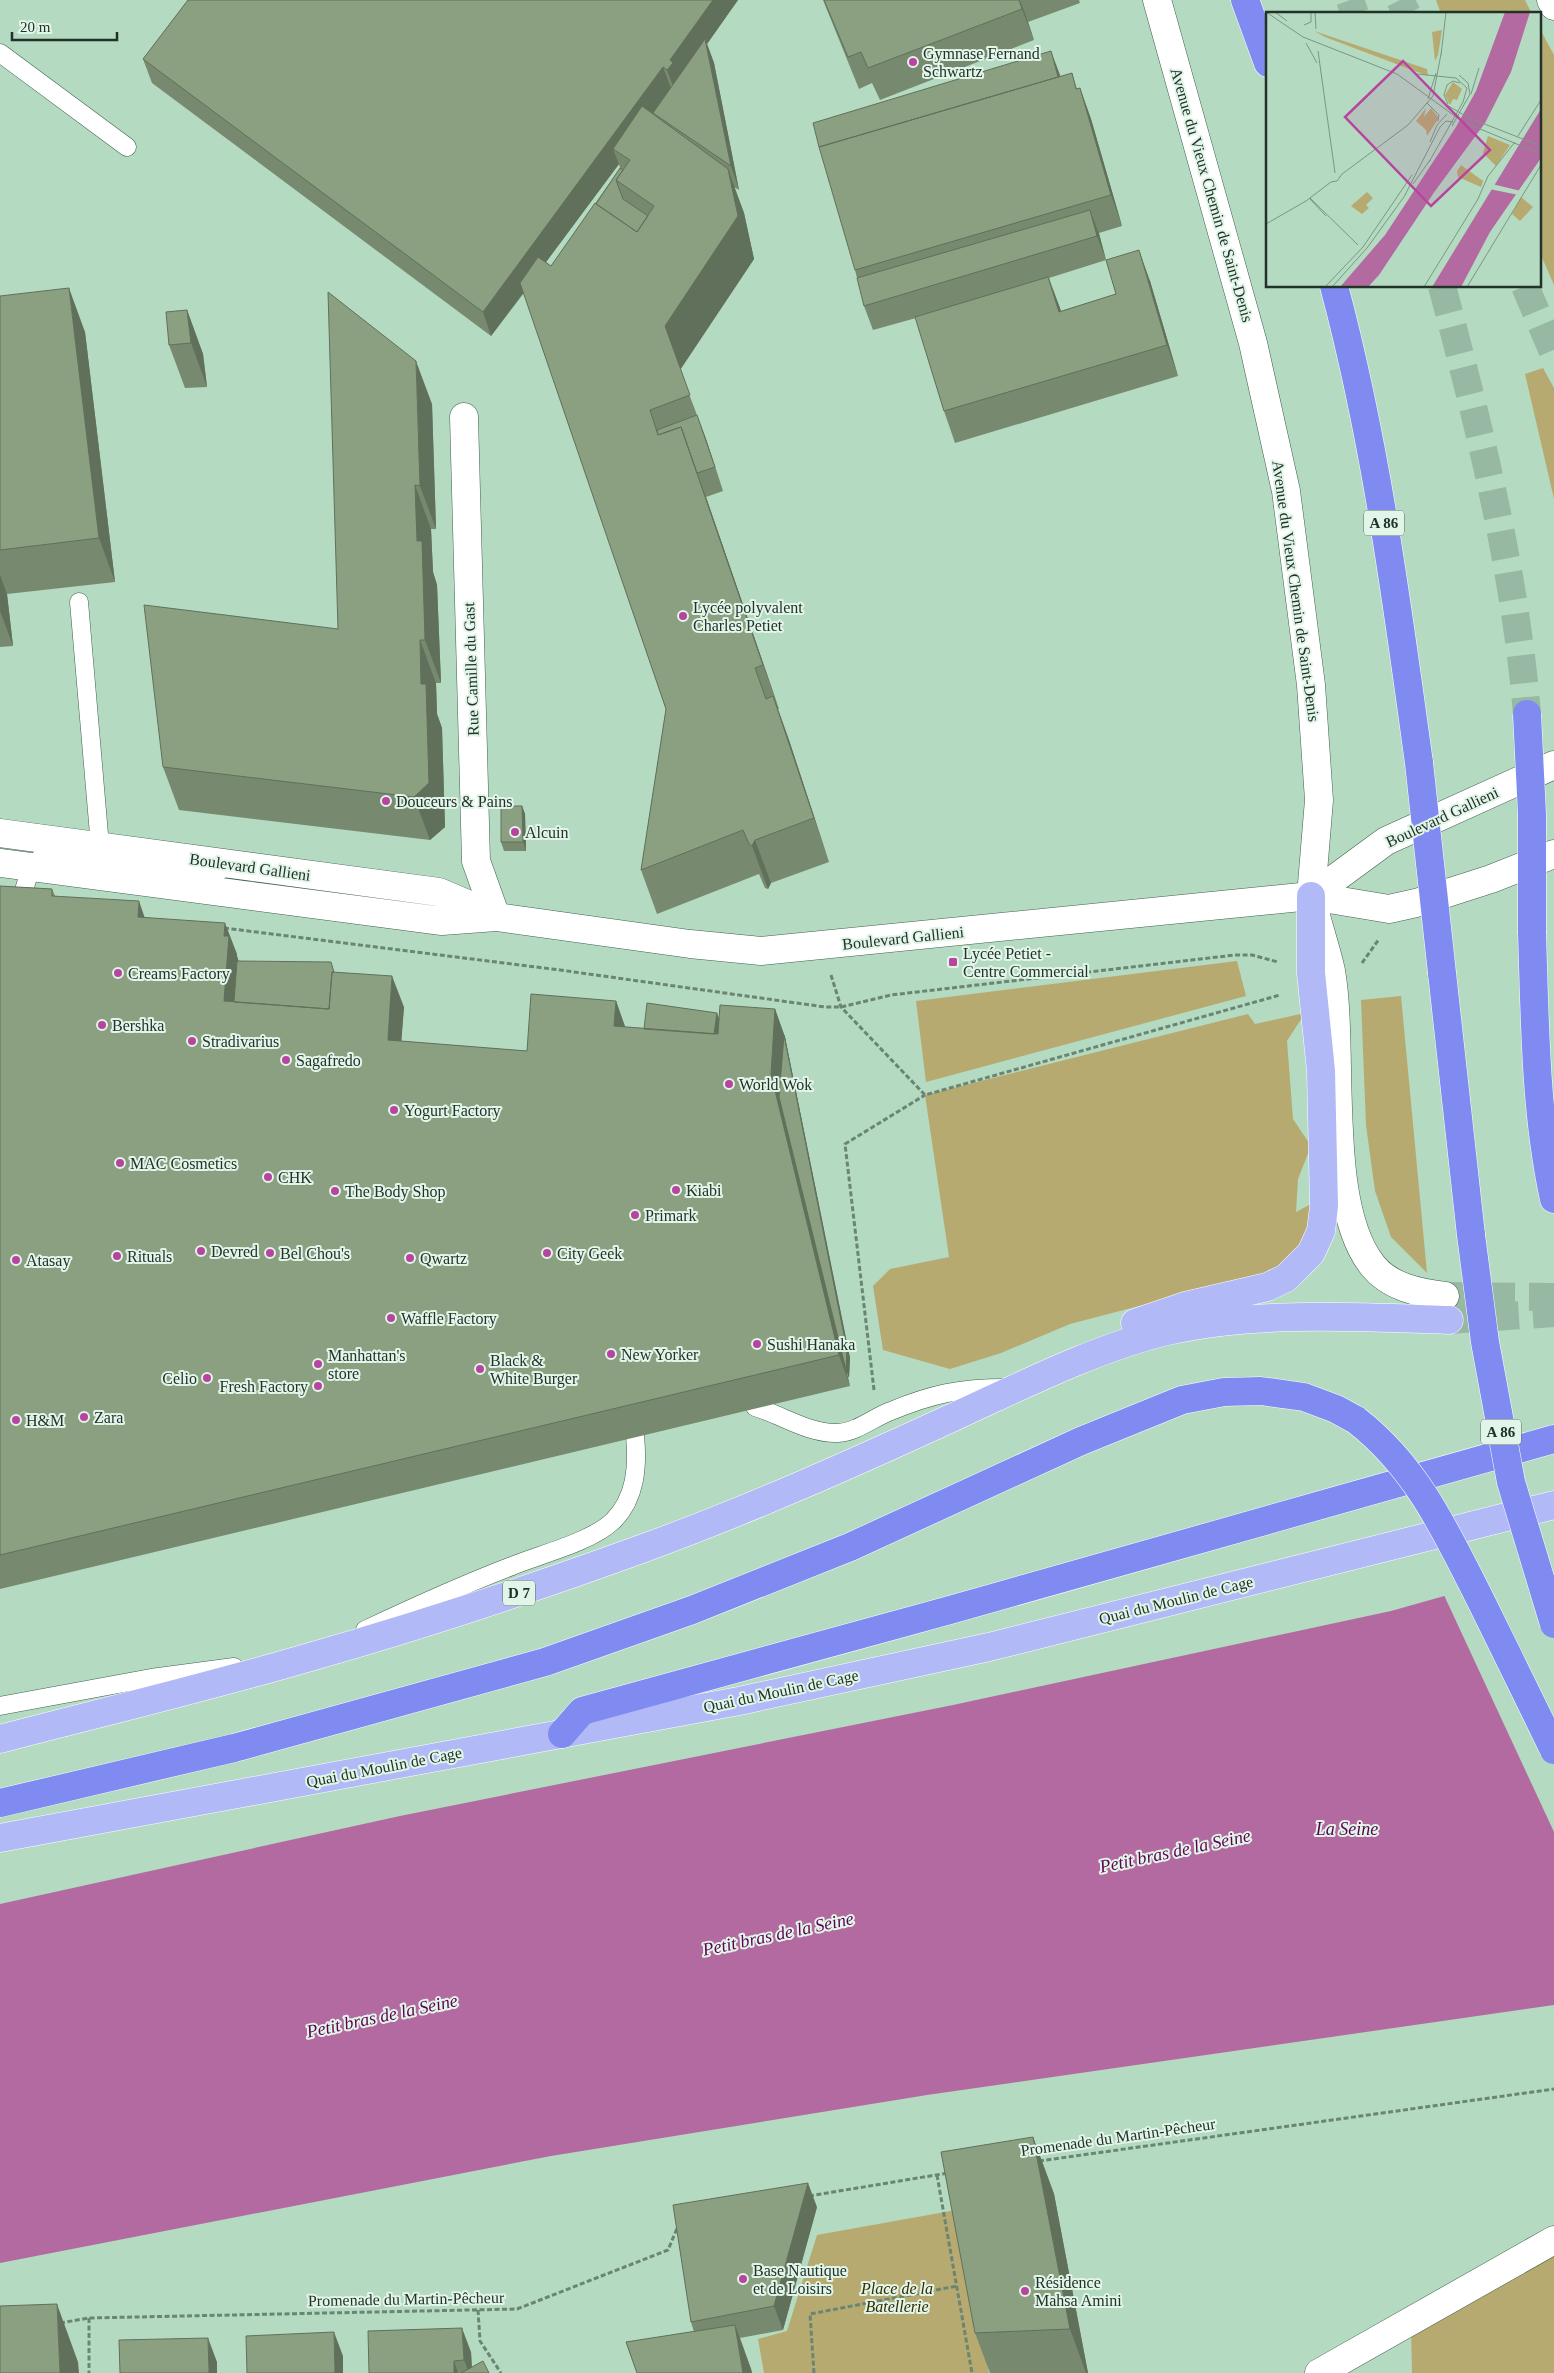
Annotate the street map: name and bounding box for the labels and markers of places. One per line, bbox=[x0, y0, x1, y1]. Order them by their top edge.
place label: Gymnase Fernand Schwartz bbox=[923, 45, 1040, 80]
marker: Gymnase Fernand Schwartz bbox=[907, 56, 919, 68]
place label: Lycée polyvalent Charles Petiet bbox=[693, 599, 803, 634]
marker: Lycée polyvalent Charles Petiet bbox=[677, 610, 689, 622]
place label: Douceurs & Pains bbox=[396, 793, 512, 810]
marker: Douceurs & Pains bbox=[380, 795, 392, 807]
place label: Alcuin bbox=[525, 824, 569, 841]
marker: Alcuin bbox=[509, 826, 521, 838]
place label: Lycée Petiet - Centre Commercial bbox=[963, 945, 1089, 980]
marker: Lycée Petiet - Centre Commercial bbox=[947, 956, 959, 968]
place label: Creams Factory bbox=[128, 965, 230, 983]
marker: Creams Factory bbox=[112, 967, 124, 979]
place label: Bershka bbox=[112, 1017, 164, 1034]
marker: Bershka bbox=[96, 1019, 108, 1031]
place label: Stradivarius bbox=[202, 1033, 279, 1050]
marker: Stradivarius bbox=[186, 1035, 198, 1047]
place label: Sagafredo bbox=[296, 1052, 361, 1070]
marker: Sagafredo bbox=[280, 1054, 292, 1066]
place label: World Wok bbox=[739, 1076, 812, 1093]
marker: World Wok bbox=[723, 1078, 735, 1090]
place label: Yogurt Factory bbox=[404, 1102, 501, 1120]
marker: Yogurt Factory bbox=[388, 1104, 400, 1116]
place label: MAC Cosmetics bbox=[130, 1155, 237, 1172]
marker: MAC Cosmetics bbox=[114, 1157, 126, 1169]
place label: CHK bbox=[278, 1169, 312, 1186]
marker: CHK bbox=[262, 1171, 274, 1183]
place label: Kiabi bbox=[686, 1182, 722, 1199]
place label: The Body Shop bbox=[345, 1183, 445, 1201]
marker: Kiabi bbox=[670, 1184, 682, 1196]
marker: The Body Shop bbox=[329, 1185, 341, 1197]
place label: Primark bbox=[645, 1207, 697, 1224]
marker: Primark bbox=[629, 1209, 641, 1221]
place label: Devred bbox=[211, 1243, 258, 1260]
marker: Devred bbox=[195, 1245, 207, 1257]
place label: Bel Chou's bbox=[280, 1245, 350, 1262]
place label: City Geek bbox=[557, 1245, 622, 1263]
marker: Bel Chou's bbox=[264, 1247, 276, 1259]
marker: City Geek bbox=[541, 1247, 553, 1259]
place label: Rituals bbox=[127, 1248, 172, 1265]
marker: Rituals bbox=[111, 1250, 123, 1262]
place label: Qwartz bbox=[420, 1250, 467, 1267]
place label: Atasay bbox=[26, 1252, 70, 1270]
marker: Qwartz bbox=[404, 1252, 416, 1264]
marker: Atasay bbox=[10, 1254, 22, 1266]
place label: Waffle Factory bbox=[401, 1310, 497, 1328]
marker: Waffle Factory bbox=[385, 1312, 397, 1324]
place label: Sushi Hanaka bbox=[767, 1336, 855, 1353]
marker: Sushi Hanaka bbox=[751, 1338, 763, 1350]
place label: New Yorker bbox=[621, 1346, 699, 1363]
place label: Manhattan's store bbox=[328, 1347, 406, 1382]
marker: New Yorker bbox=[605, 1348, 617, 1360]
place label: Black & White Burger bbox=[490, 1352, 578, 1388]
marker: Manhattan's store bbox=[312, 1358, 324, 1370]
marker: Black & White Burger bbox=[474, 1363, 486, 1375]
place label: Celio bbox=[162, 1370, 197, 1387]
marker: Celio bbox=[201, 1372, 213, 1384]
place label: Fresh Factory bbox=[220, 1378, 308, 1396]
marker: Fresh Factory bbox=[312, 1380, 324, 1392]
place label: Zara bbox=[94, 1409, 123, 1426]
marker: Zara bbox=[78, 1411, 90, 1423]
place label: H&M bbox=[26, 1412, 64, 1429]
marker: H&M bbox=[10, 1414, 22, 1426]
place label: Base Nautique et de Loisirs bbox=[753, 2262, 847, 2297]
marker: Base Nautique et de Loisirs bbox=[737, 2273, 749, 2285]
place label: Résidence Mahsa Amini bbox=[1035, 2274, 1122, 2309]
marker: Résidence Mahsa Amini bbox=[1019, 2285, 1031, 2297]

